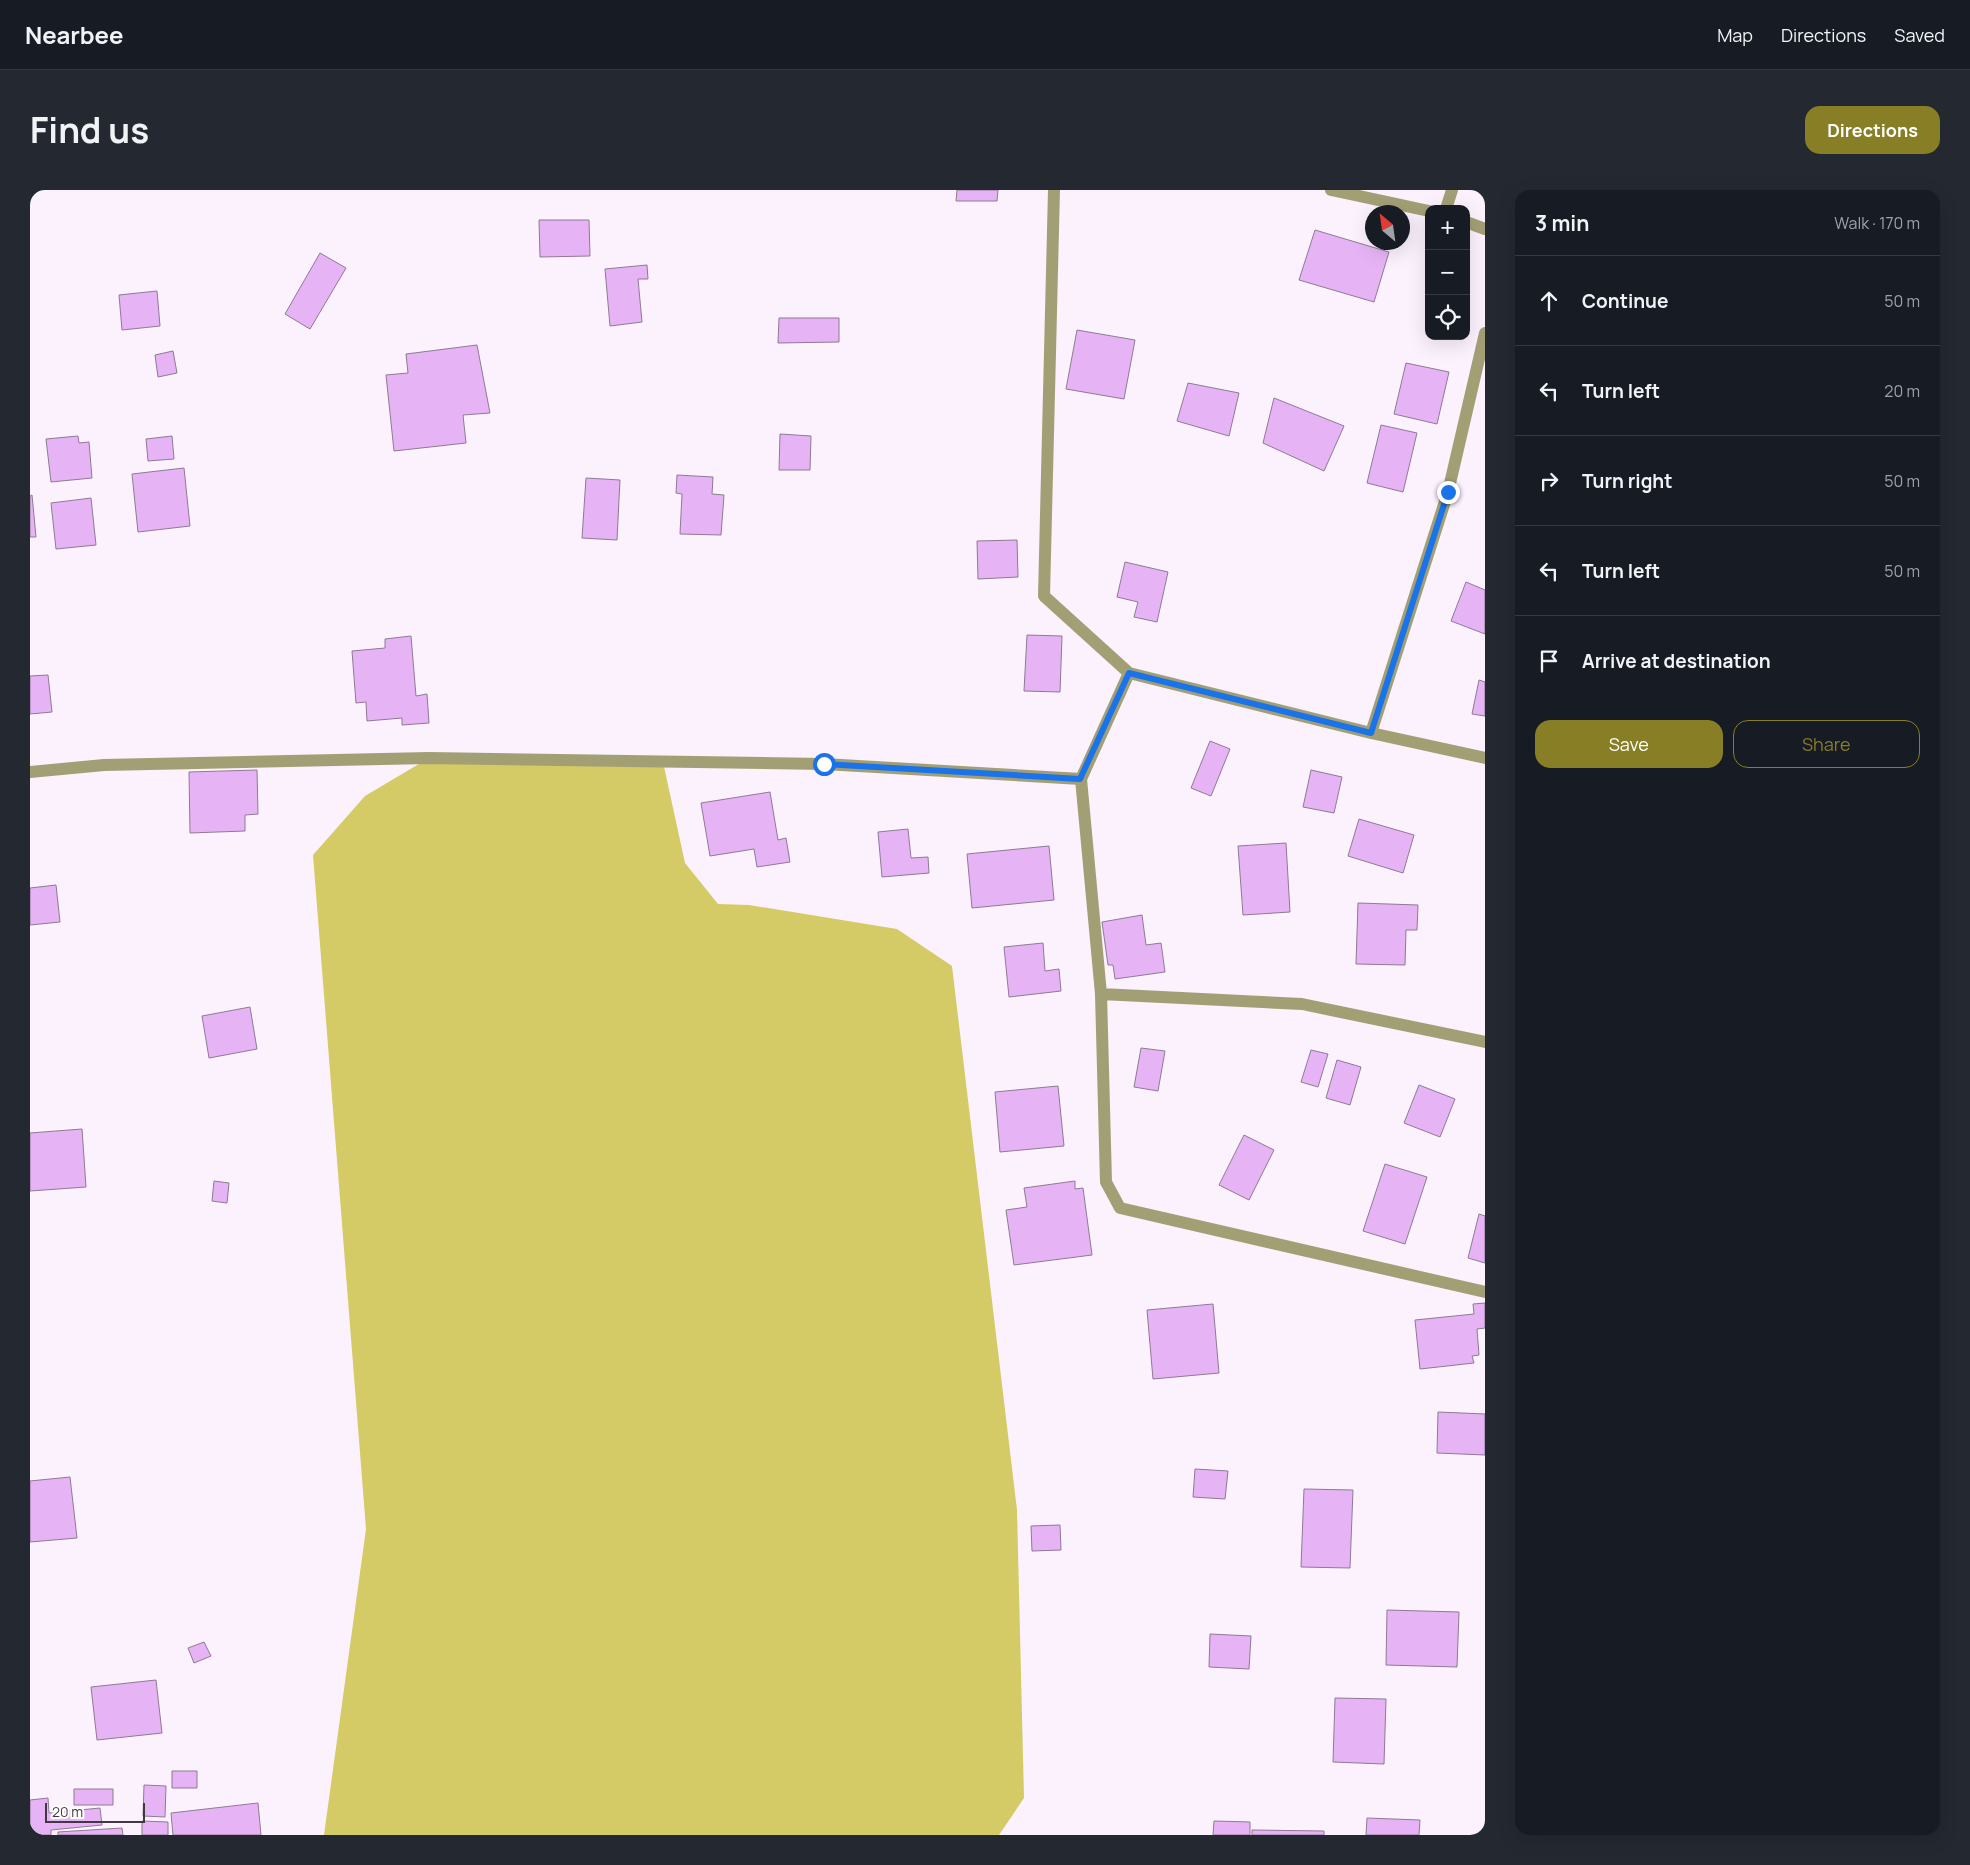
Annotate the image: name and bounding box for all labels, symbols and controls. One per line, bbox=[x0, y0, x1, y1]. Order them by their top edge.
text: Nearbee bbox=[25, 18, 124, 51]
text: Map bbox=[1717, 23, 1753, 47]
text: Directions bbox=[1781, 23, 1866, 47]
text: Saved bbox=[1894, 23, 1945, 47]
text: Find us bbox=[30, 106, 149, 154]
button: Directions bbox=[1805, 106, 1940, 154]
north arrow bbox=[1365, 205, 1410, 250]
map controls bbox=[1425, 205, 1470, 340]
button: + bbox=[1425, 205, 1470, 250]
text: 3 min bbox=[1535, 209, 1589, 237]
text: Walk · 170 m bbox=[1834, 212, 1920, 234]
button: − bbox=[1425, 250, 1470, 295]
icon: ahead bbox=[1535, 287, 1563, 315]
text: Continue bbox=[1582, 288, 1668, 314]
text: 50 m bbox=[1884, 290, 1920, 312]
button: locate bbox=[1425, 295, 1470, 340]
icon: left bbox=[1535, 377, 1563, 405]
text: Turn left bbox=[1582, 378, 1660, 404]
text: 20 m bbox=[1884, 380, 1920, 402]
icon: right bbox=[1535, 467, 1563, 495]
text: Turn right bbox=[1582, 468, 1672, 494]
text: 50 m bbox=[1884, 470, 1920, 492]
route end bbox=[1437, 481, 1460, 504]
icon: left bbox=[1535, 557, 1563, 585]
text: Turn left bbox=[1582, 558, 1660, 584]
text: 50 m bbox=[1884, 560, 1920, 582]
icon: arrive bbox=[1535, 647, 1563, 675]
text: Arrive at destination bbox=[1582, 648, 1771, 674]
button: Save bbox=[1535, 720, 1723, 768]
button: Share bbox=[1733, 720, 1920, 768]
route start bbox=[813, 753, 836, 776]
scale bar bbox=[45, 1800, 145, 1823]
text: 20 m bbox=[52, 1802, 83, 1821]

